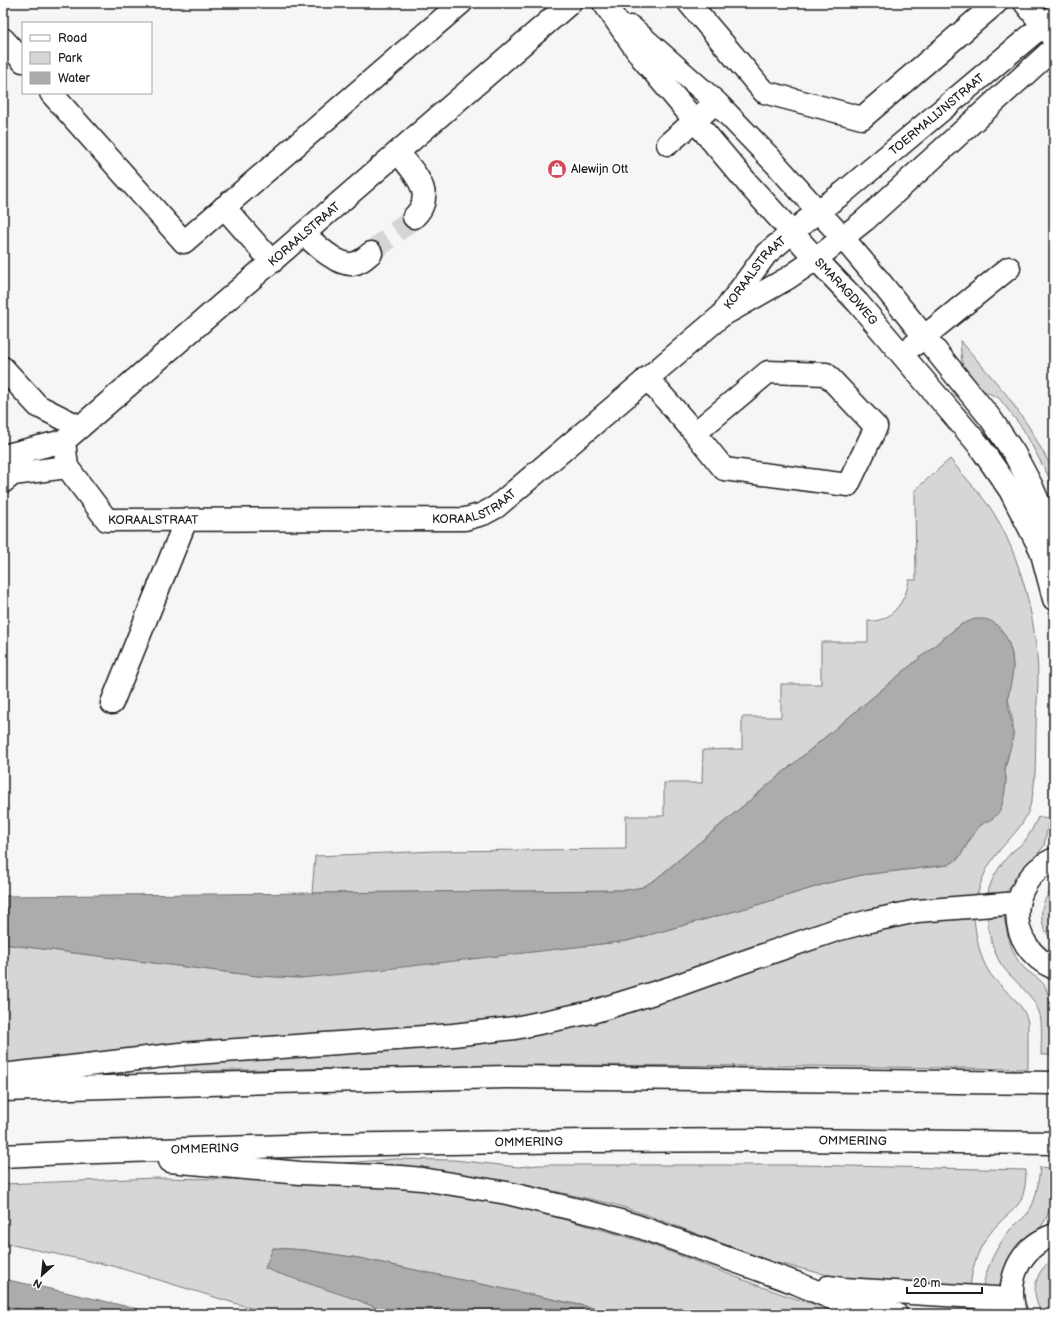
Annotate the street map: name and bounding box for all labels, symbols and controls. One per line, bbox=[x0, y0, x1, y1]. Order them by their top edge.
legend bbox=[22, 22, 152, 94]
text: Road bbox=[58, 31, 87, 46]
text: Park bbox=[58, 51, 82, 66]
street label: TOERMALIJNSTRAAT bbox=[886, 70, 988, 159]
text: Water bbox=[58, 71, 90, 86]
shop icon: Alewijn Ott bbox=[546, 158, 568, 180]
place label: Alewijn Ott bbox=[571, 162, 629, 177]
street label: KORAALSTRAAT bbox=[265, 199, 344, 270]
street label: KORAALSTRAAT bbox=[721, 233, 790, 312]
street label: SMARAGDWEG bbox=[811, 255, 880, 328]
street label: KORAALSTRAAT bbox=[432, 486, 520, 527]
street label: KORAALSTRAAT bbox=[108, 513, 199, 528]
street label: OMMERING bbox=[819, 1133, 887, 1149]
street label: OMMERING bbox=[495, 1134, 563, 1150]
street label: OMMERING bbox=[171, 1140, 239, 1158]
north arrow bbox=[22, 1255, 62, 1295]
scale bar bbox=[907, 1269, 982, 1295]
text: N bbox=[31, 1276, 44, 1291]
text: 20 m bbox=[913, 1276, 940, 1291]

